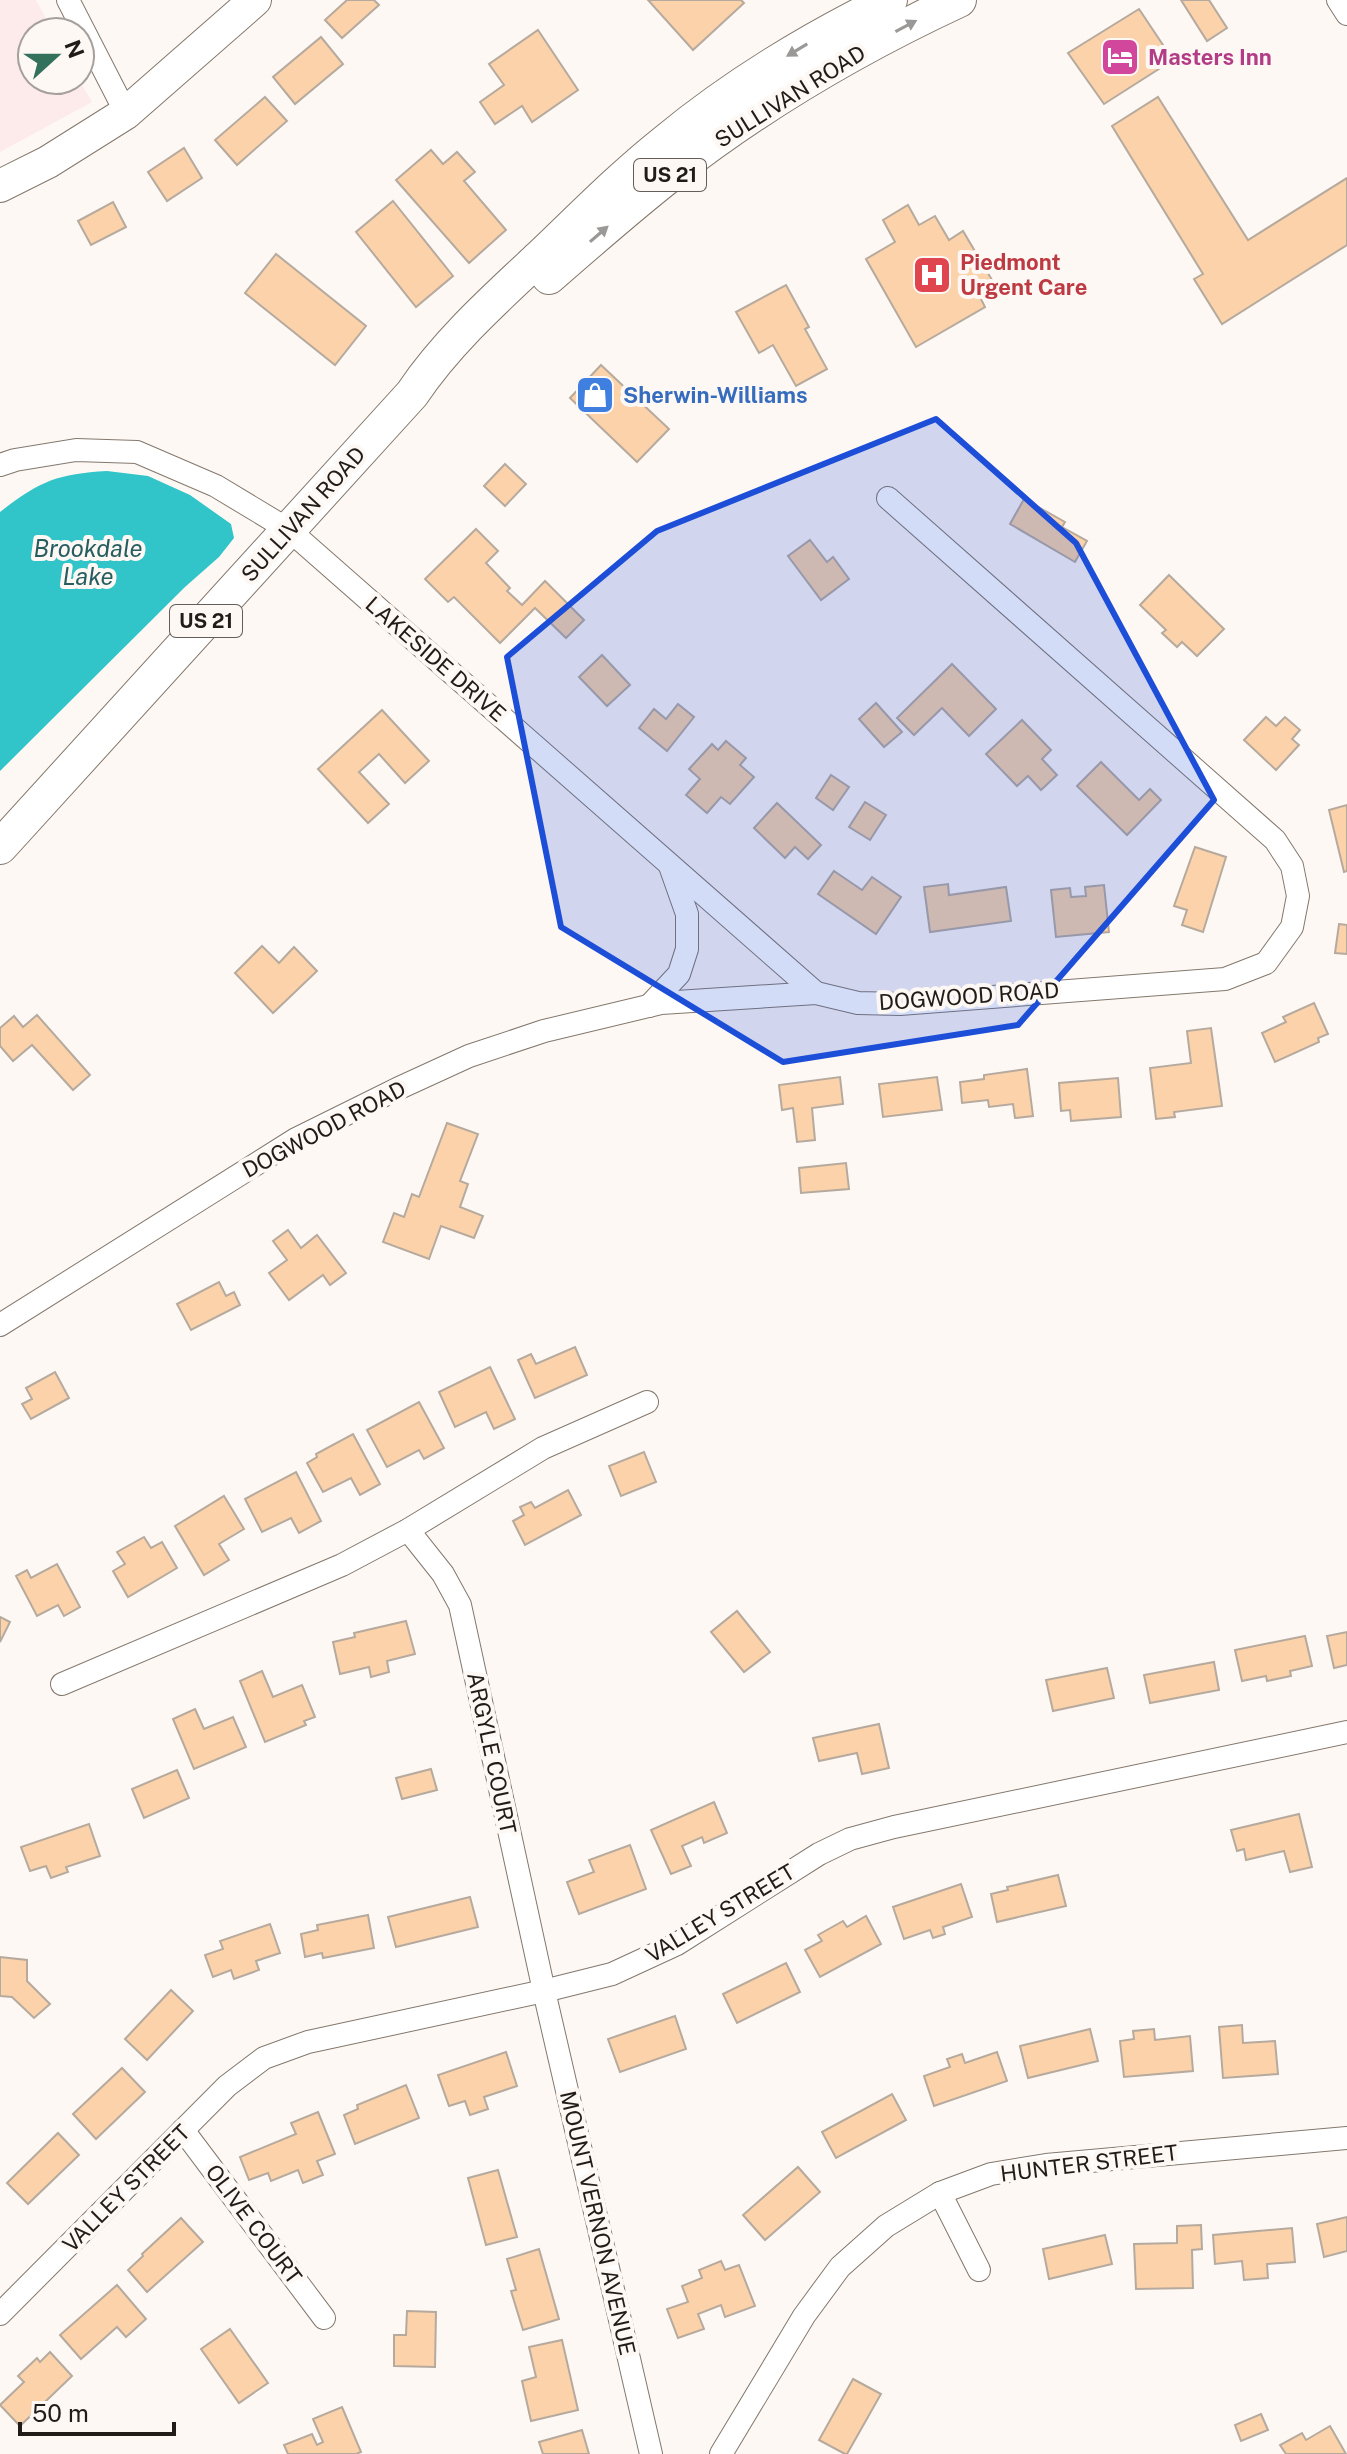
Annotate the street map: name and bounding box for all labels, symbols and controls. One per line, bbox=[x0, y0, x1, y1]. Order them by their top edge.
north arrow bbox=[16, 16, 96, 96]
one-way arrow bbox=[895, 19, 918, 32]
text: N bbox=[59, 36, 90, 62]
hotel icon: Masters Inn bbox=[1099, 36, 1141, 78]
street label: SULLIVAN ROAD bbox=[710, 39, 870, 153]
one-way arrow bbox=[785, 43, 808, 57]
place label: Masters Inn bbox=[1148, 44, 1272, 70]
road number: US 21 bbox=[634, 159, 706, 191]
one-way arrow bbox=[589, 226, 609, 243]
place label: Piedmont Urgent Care bbox=[960, 249, 1088, 300]
hospital icon: Piedmont Urgent Care bbox=[911, 254, 953, 296]
shop icon: Sherwin-Williams bbox=[574, 374, 616, 416]
place label: Sherwin-Williams bbox=[623, 382, 808, 408]
street label: SULLIVAN ROAD bbox=[236, 441, 370, 587]
water label: Brookdale Lake bbox=[33, 534, 143, 590]
street label: LAKESIDE DRIVE bbox=[361, 591, 511, 727]
road number: US 21 bbox=[170, 605, 242, 637]
street label: DOGWOOD ROAD bbox=[878, 977, 1060, 1015]
street label: DOGWOOD ROAD bbox=[238, 1075, 410, 1183]
street label: ARGYLE COURT bbox=[462, 1670, 522, 1836]
street label: VALLEY STREET bbox=[641, 1858, 799, 1968]
street label: MOUNT VERNON AVENUE bbox=[555, 2088, 641, 2358]
street label: VALLEY STREET bbox=[57, 2119, 195, 2257]
street label: HUNTER STREET bbox=[999, 2139, 1179, 2187]
street label: OLIVE COURT bbox=[201, 2159, 307, 2289]
scale bar bbox=[20, 2386, 174, 2436]
text: 50 m bbox=[32, 2399, 89, 2427]

